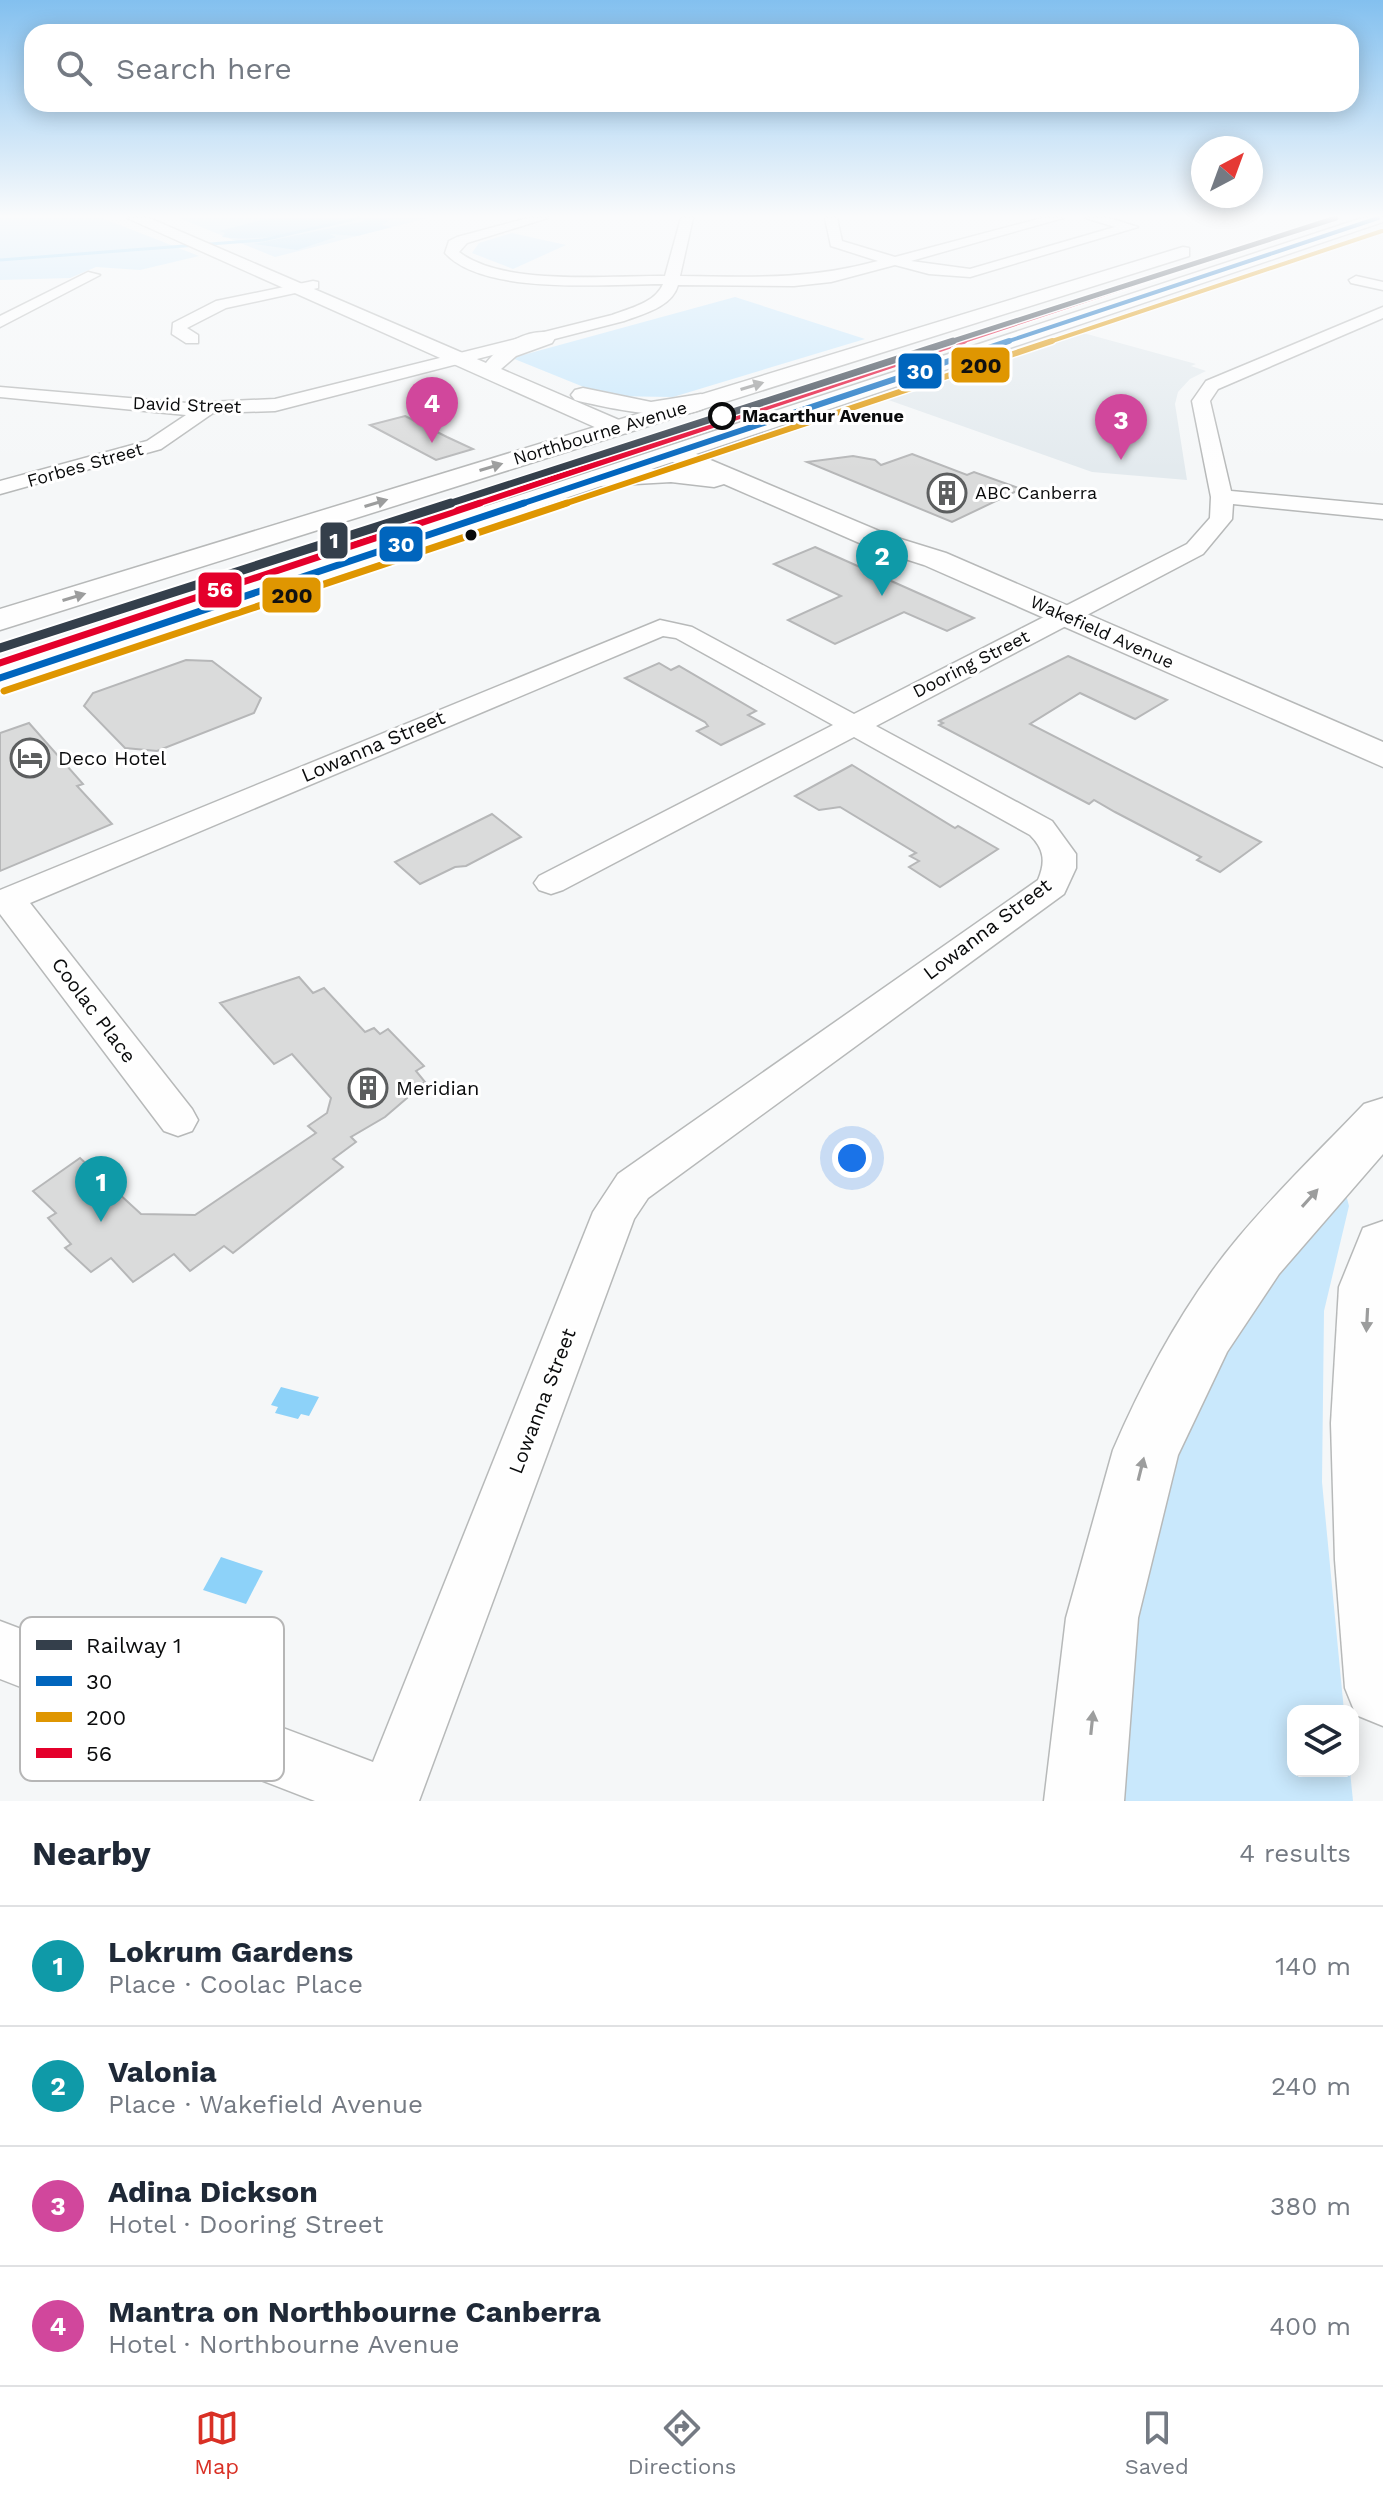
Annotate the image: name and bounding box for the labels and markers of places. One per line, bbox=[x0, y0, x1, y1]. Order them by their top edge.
pin: 4 bbox=[406, 377, 458, 443]
pin: 3 bbox=[1095, 394, 1147, 460]
marker: Macarthur Avenue bbox=[709, 403, 735, 429]
place label: Macarthur Avenue bbox=[742, 405, 904, 426]
building icon: ABC Canberra bbox=[926, 472, 968, 514]
place label: ABC Canberra bbox=[975, 482, 1097, 503]
unlabelled marker bbox=[463, 527, 479, 543]
pin: 2 bbox=[856, 530, 908, 596]
hotel icon: Deco Hotel bbox=[9, 737, 51, 779]
place label: Deco Hotel bbox=[58, 746, 166, 770]
building icon: Meridian bbox=[347, 1067, 389, 1109]
place label: Meridian bbox=[396, 1076, 480, 1100]
pin: 1 bbox=[75, 1156, 127, 1222]

